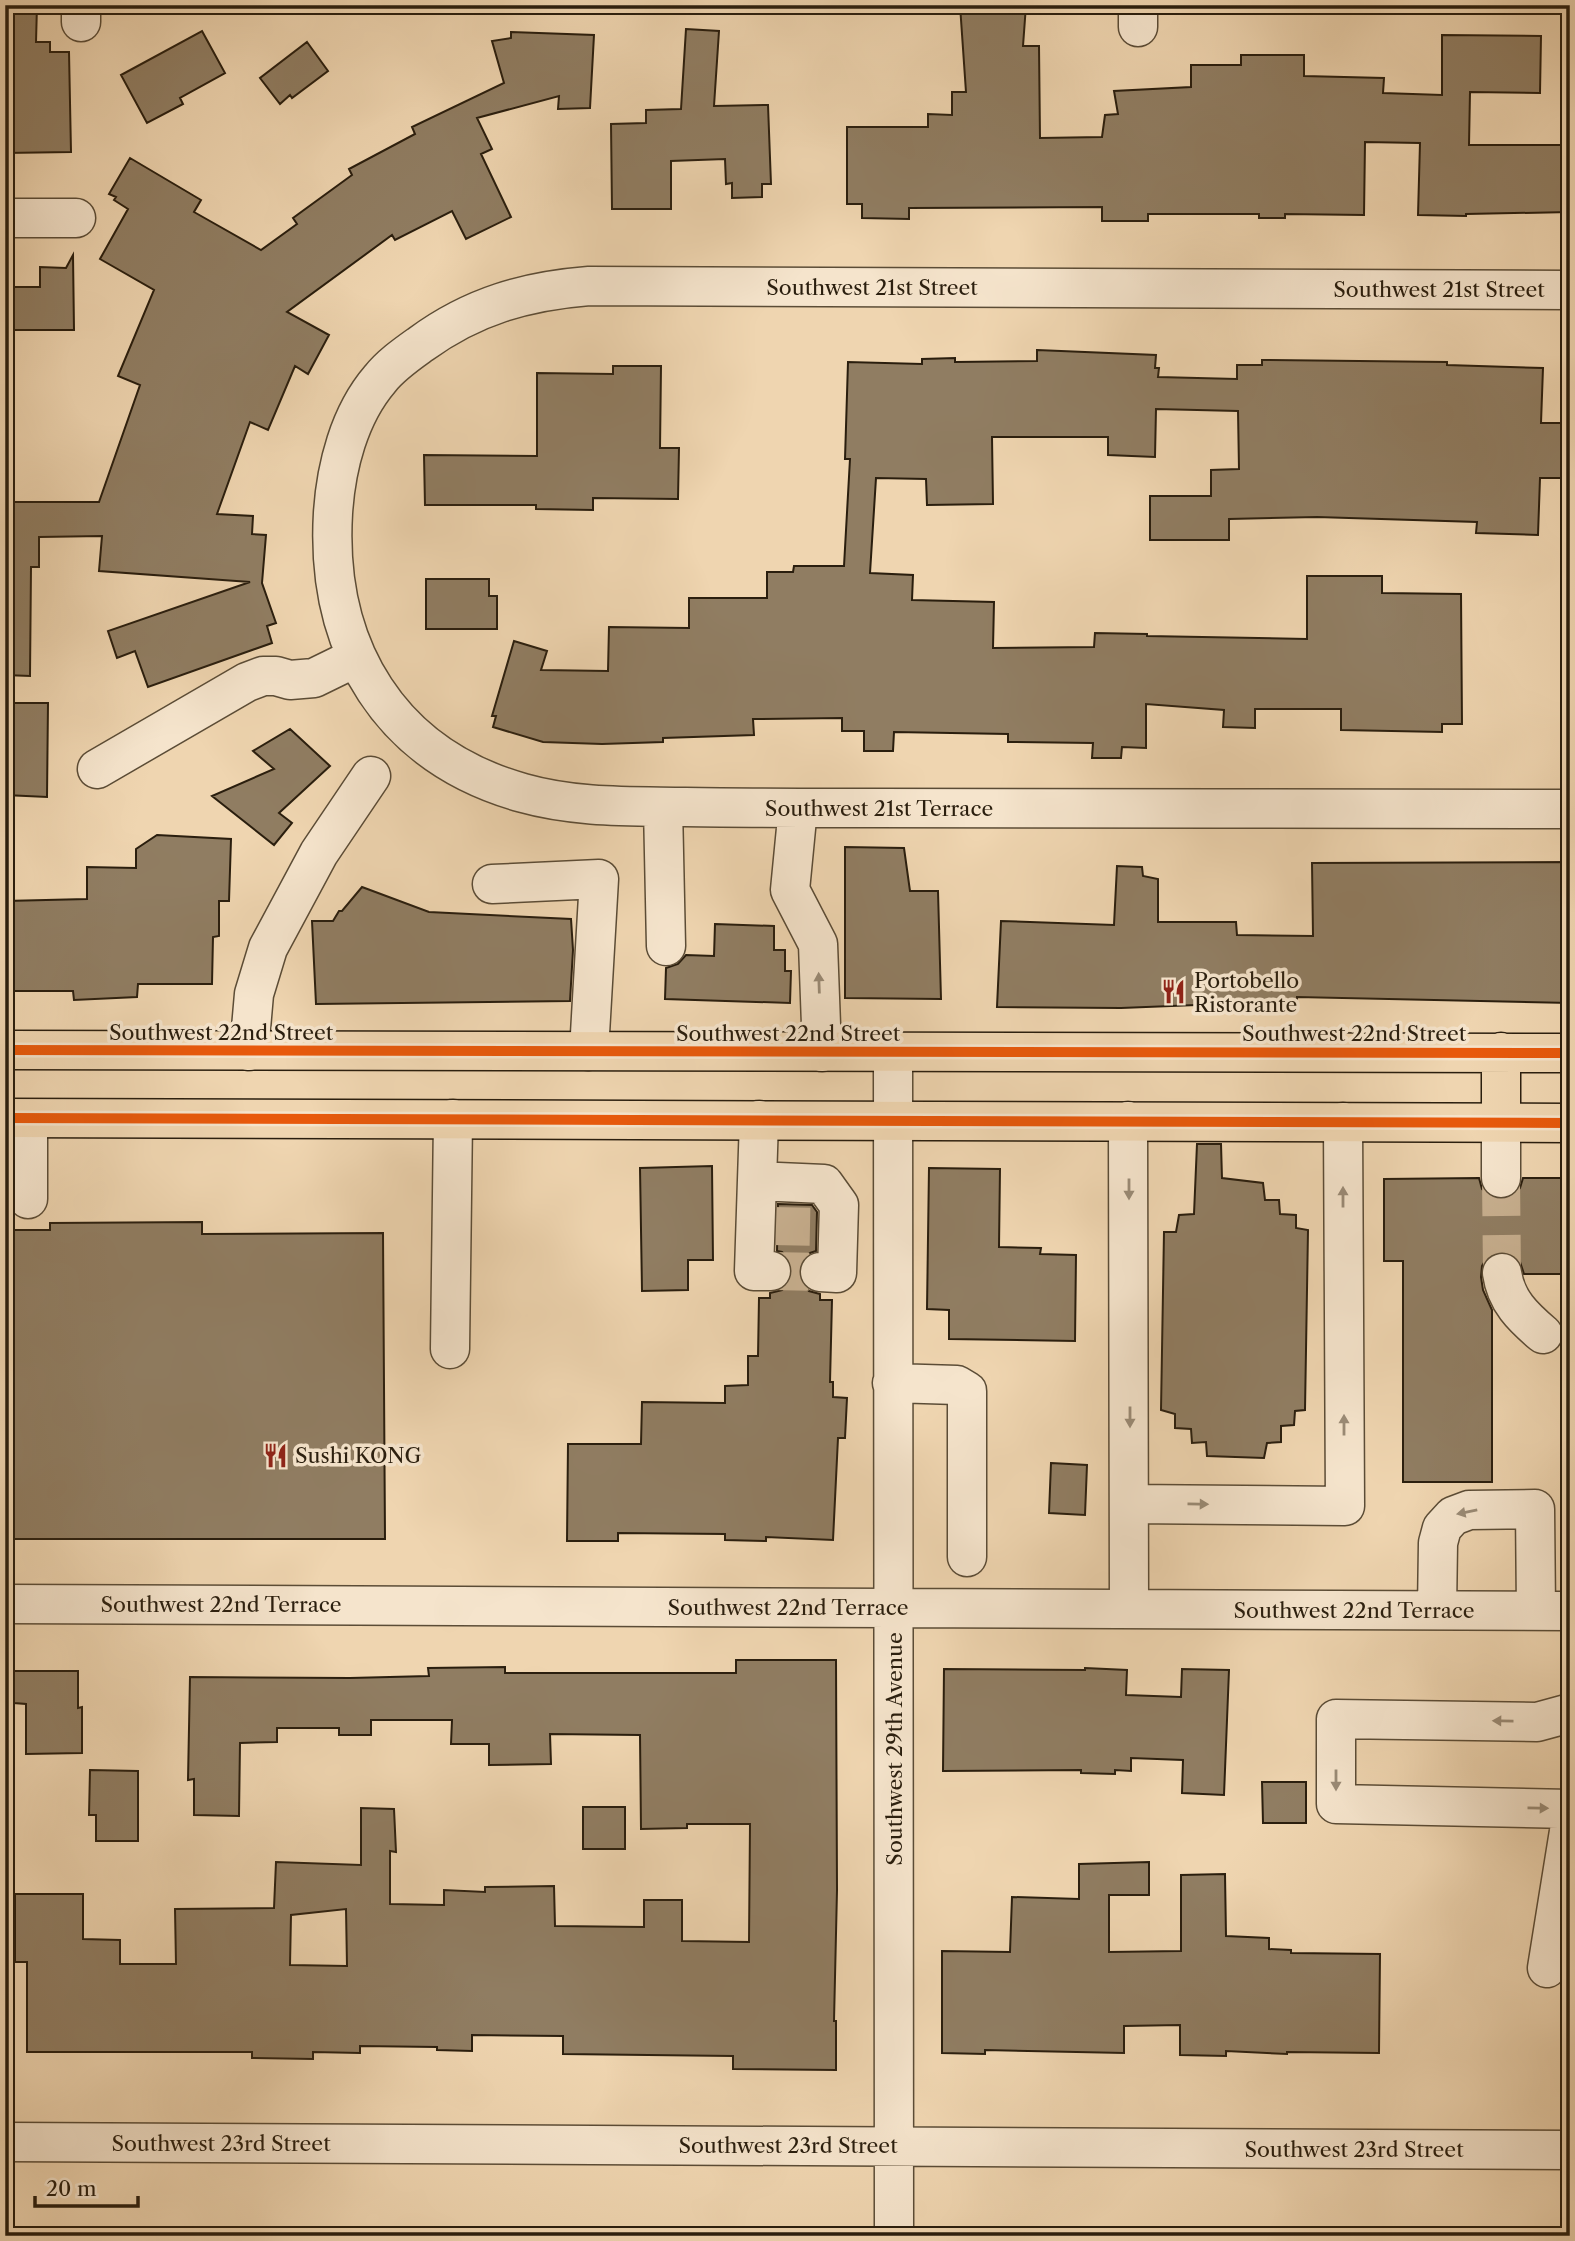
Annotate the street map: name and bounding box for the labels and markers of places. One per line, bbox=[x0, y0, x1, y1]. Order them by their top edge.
place label: Portobello Ristorante bbox=[1194, 968, 1299, 1017]
restaurant icon: Portobello Ristorante bbox=[1160, 978, 1188, 1006]
restaurant icon: Sushi KONG bbox=[261, 1441, 289, 1469]
place label: Sushi KONG bbox=[295, 1443, 421, 1468]

